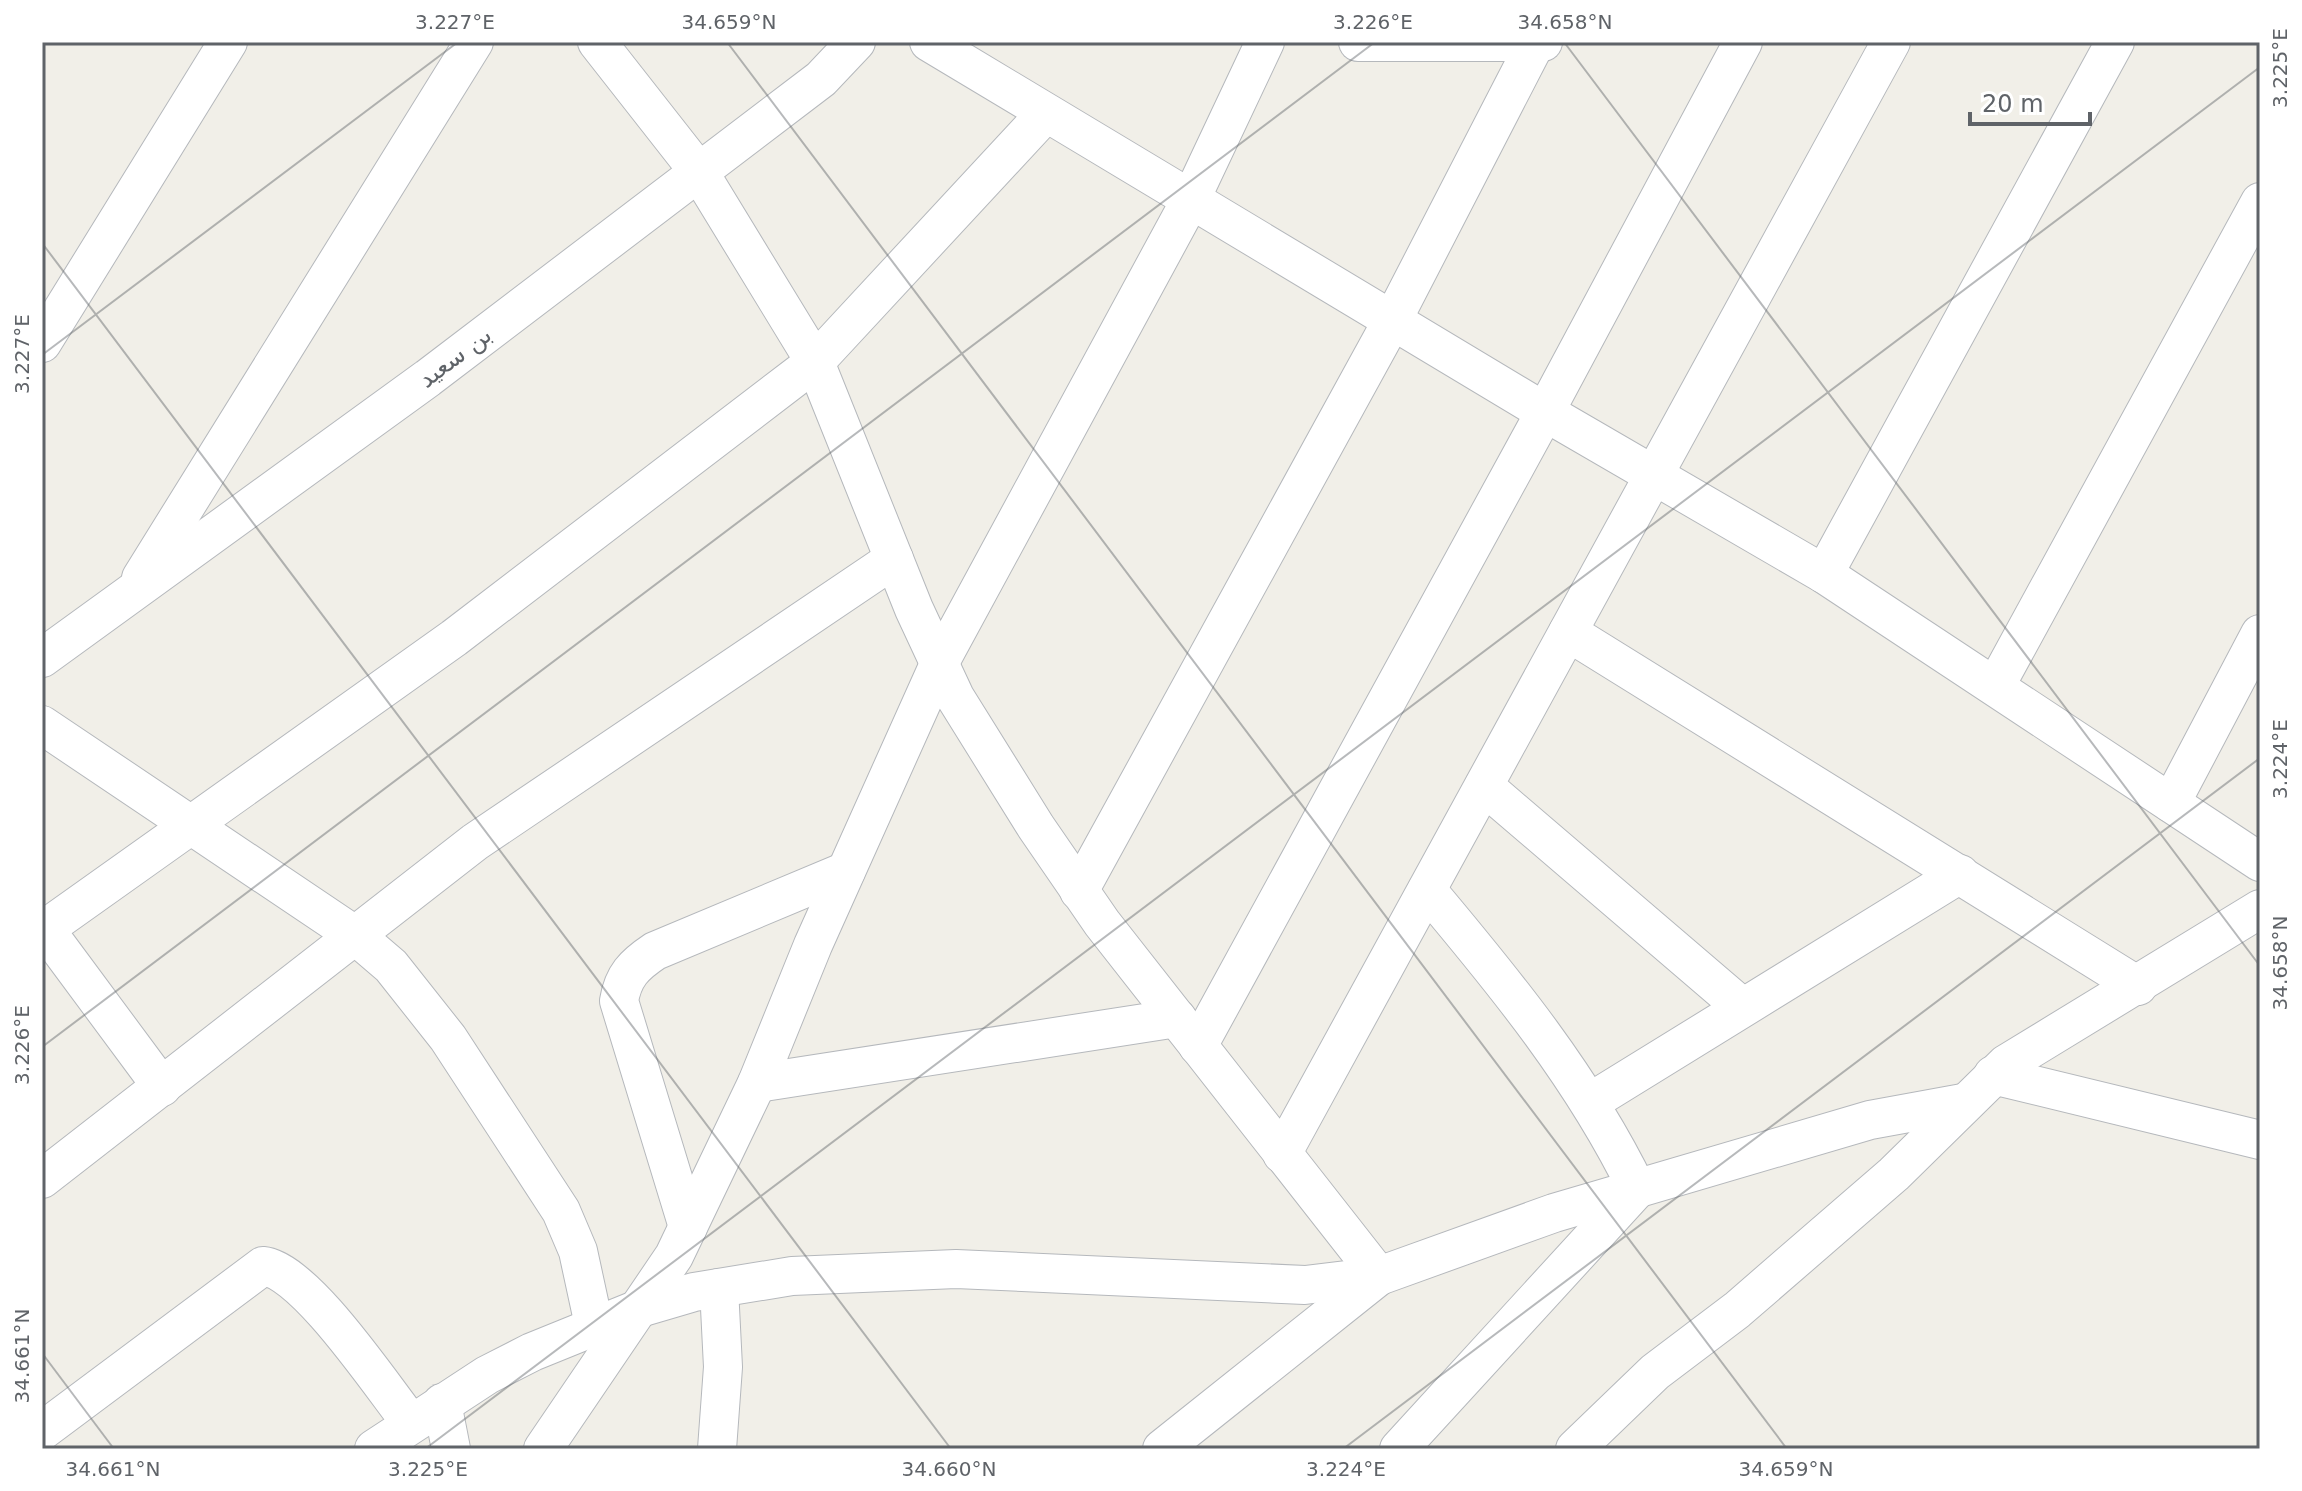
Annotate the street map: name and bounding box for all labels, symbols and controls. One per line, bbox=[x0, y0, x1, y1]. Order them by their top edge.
text: 3.227°E bbox=[415, 10, 495, 34]
text: 34.659°N bbox=[682, 10, 776, 34]
text: 3.226°E bbox=[1333, 10, 1413, 34]
text: 34.658°N bbox=[1518, 10, 1612, 34]
text: 3.225°E bbox=[2268, 28, 2292, 108]
scale bar bbox=[1970, 76, 2090, 126]
text: 20 m bbox=[1982, 90, 2044, 118]
text: 3.227°E bbox=[10, 314, 34, 394]
street label: بن سعيد bbox=[413, 321, 497, 393]
text: 3.224°E bbox=[2268, 719, 2292, 799]
text: 34.658°N bbox=[2268, 916, 2292, 1010]
text: 3.226°E bbox=[10, 1005, 34, 1085]
text: 34.661°N bbox=[10, 1309, 34, 1403]
text: 34.661°N bbox=[66, 1457, 160, 1481]
text: 3.225°E bbox=[388, 1457, 468, 1481]
text: 34.660°N bbox=[902, 1457, 996, 1481]
text: 3.224°E bbox=[1306, 1457, 1386, 1481]
text: 34.659°N bbox=[1739, 1457, 1833, 1481]

